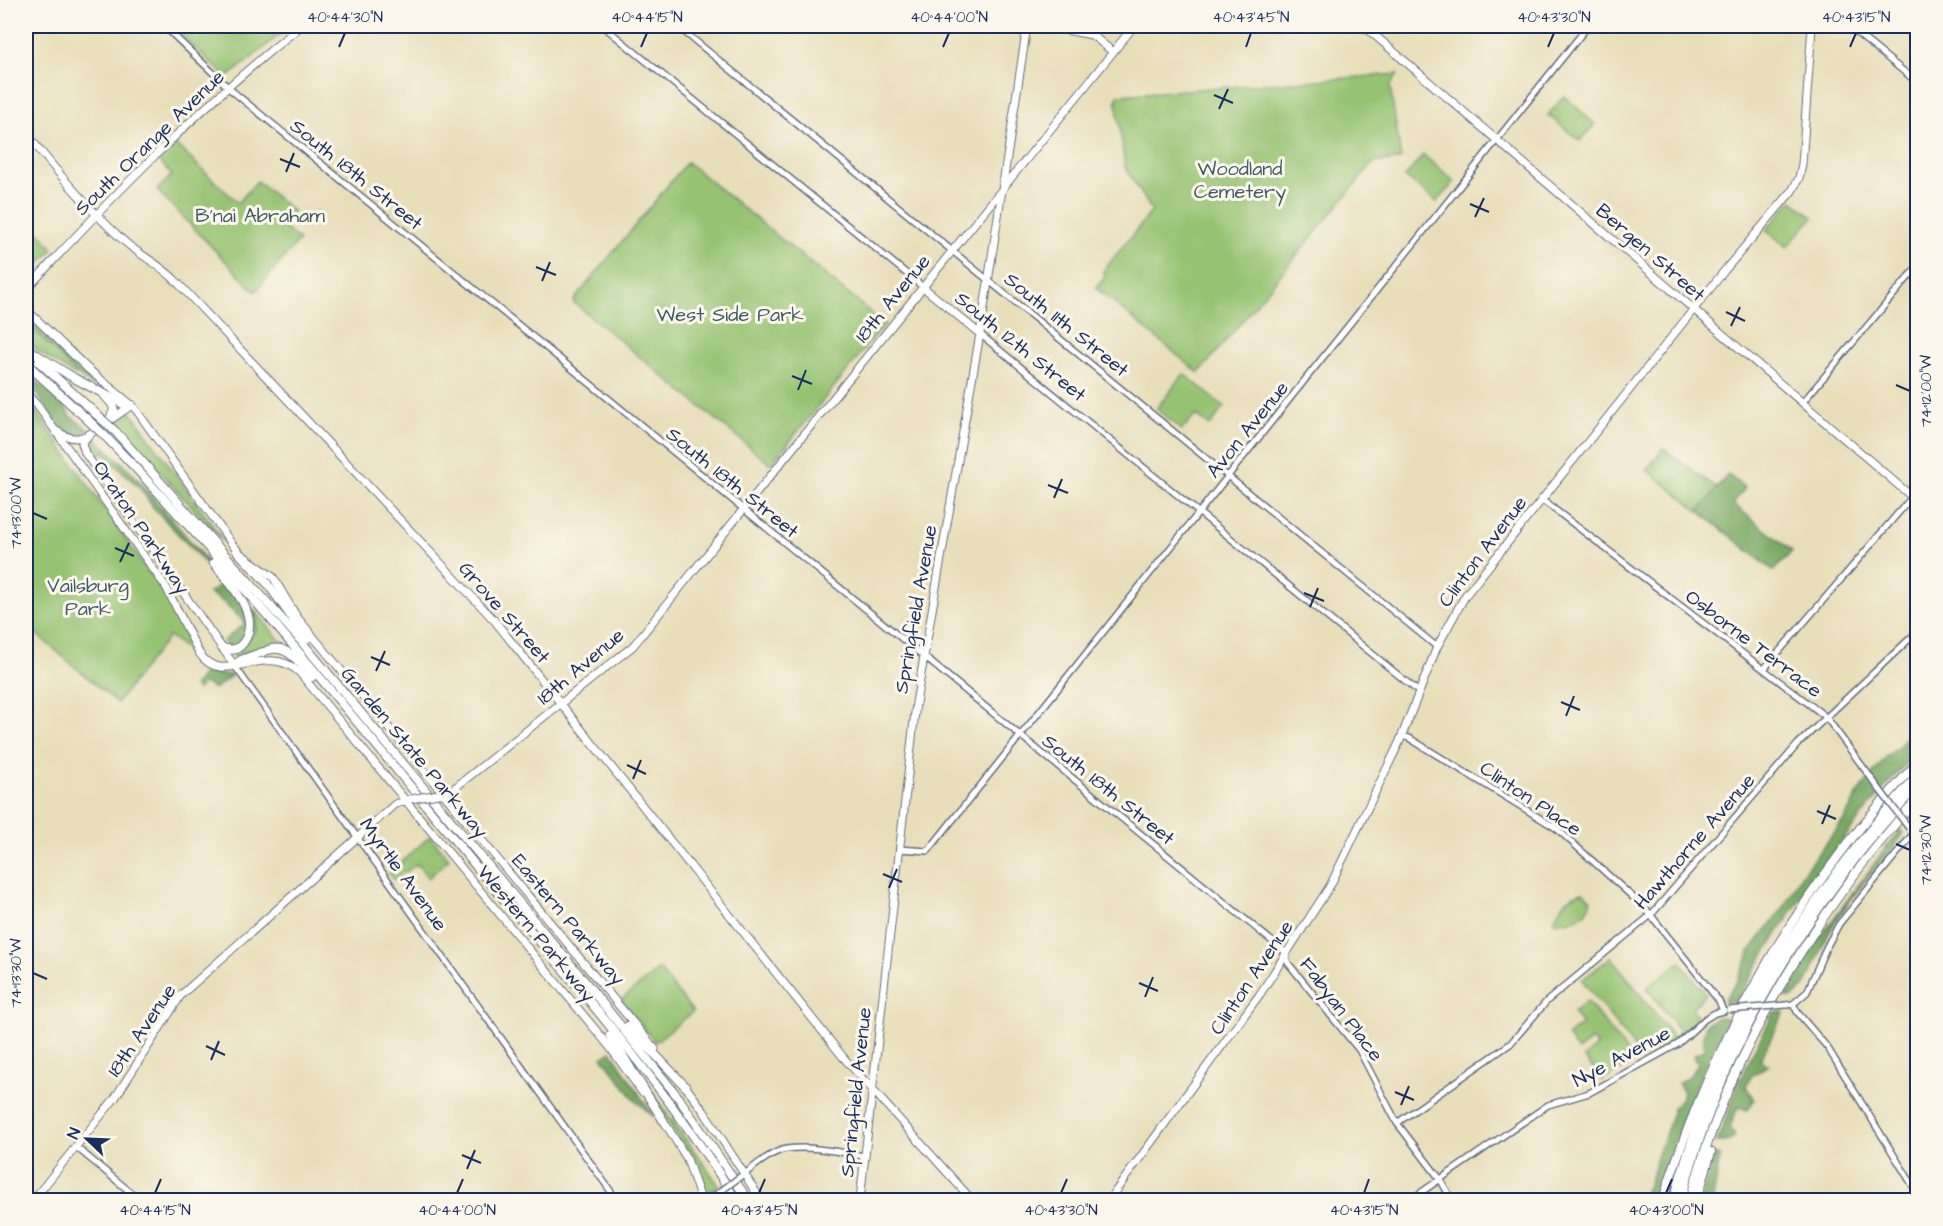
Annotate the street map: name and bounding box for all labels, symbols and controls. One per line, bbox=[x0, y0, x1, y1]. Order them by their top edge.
text: 40°44'30"N bbox=[307, 7, 383, 28]
text: 40°44'15"N bbox=[611, 7, 683, 28]
text: 40°44'00"N bbox=[910, 7, 988, 28]
text: 40°43'45"N bbox=[1212, 7, 1290, 28]
text: 40°43'30"N bbox=[1517, 7, 1591, 28]
text: 40°43'15"N bbox=[1822, 7, 1890, 28]
street label: South Orange Avenue bbox=[68, 63, 232, 223]
street label: South 18th Street bbox=[284, 112, 429, 237]
park label: Woodland Cemetery bbox=[1194, 155, 1286, 207]
street label: Bergen Street bbox=[1589, 197, 1711, 309]
park label: B'nai Abraham bbox=[195, 202, 325, 230]
street label: 18th Avenue bbox=[848, 248, 937, 349]
street label: South 11th Street bbox=[998, 266, 1135, 384]
street label: South 12th Street bbox=[949, 285, 1092, 409]
park label: West Side Park bbox=[657, 301, 803, 329]
text: 74°12'00"W bbox=[1916, 355, 1937, 427]
street label: Avon Avenue bbox=[1200, 375, 1296, 484]
street label: South 18th Street bbox=[660, 420, 805, 545]
street label: Oraton Parkway bbox=[85, 455, 196, 600]
text: 74°13'00"W bbox=[6, 477, 27, 549]
street label: Clinton Avenue bbox=[1432, 490, 1534, 613]
street label: Springfield Avenue bbox=[887, 523, 946, 696]
street label: Grove Street bbox=[452, 556, 556, 670]
park label: Vailsburg Park bbox=[47, 572, 129, 623]
street label: Osborne Terrace bbox=[1679, 583, 1828, 705]
street label: 18th Avenue bbox=[531, 622, 631, 712]
street label: Garden State Parkway bbox=[333, 661, 494, 845]
street label: South 18th Street bbox=[1036, 727, 1181, 852]
street label: Clinton Place bbox=[1474, 754, 1587, 843]
street label: Hawthorne Avenue bbox=[1628, 767, 1762, 916]
street label: Myrtle Avenue bbox=[352, 812, 454, 938]
text: 74°12'30"W bbox=[1916, 815, 1937, 885]
street label: Eastern Parkway bbox=[504, 848, 632, 992]
street label: Western Parkway bbox=[470, 859, 602, 1009]
street label: Clinton Avenue bbox=[1203, 915, 1301, 1040]
text: 74°13'30"W bbox=[6, 938, 27, 1008]
street label: Fabyan Place bbox=[1292, 952, 1390, 1068]
street label: 18th Avenue bbox=[100, 978, 183, 1083]
street label: Springfield Avenue bbox=[833, 1006, 880, 1178]
street label: Nye Avenue bbox=[1568, 1019, 1676, 1095]
north arrow bbox=[57, 1109, 117, 1169]
text: N bbox=[62, 1125, 86, 1142]
text: 40°44'15"N bbox=[119, 1200, 191, 1221]
text: 40°44'00"N bbox=[418, 1200, 496, 1221]
text: 40°43'45"N bbox=[720, 1200, 798, 1221]
text: 40°43'30"N bbox=[1024, 1200, 1098, 1221]
text: 40°43'15"N bbox=[1330, 1200, 1398, 1221]
text: 40°43'00"N bbox=[1628, 1200, 1704, 1221]

